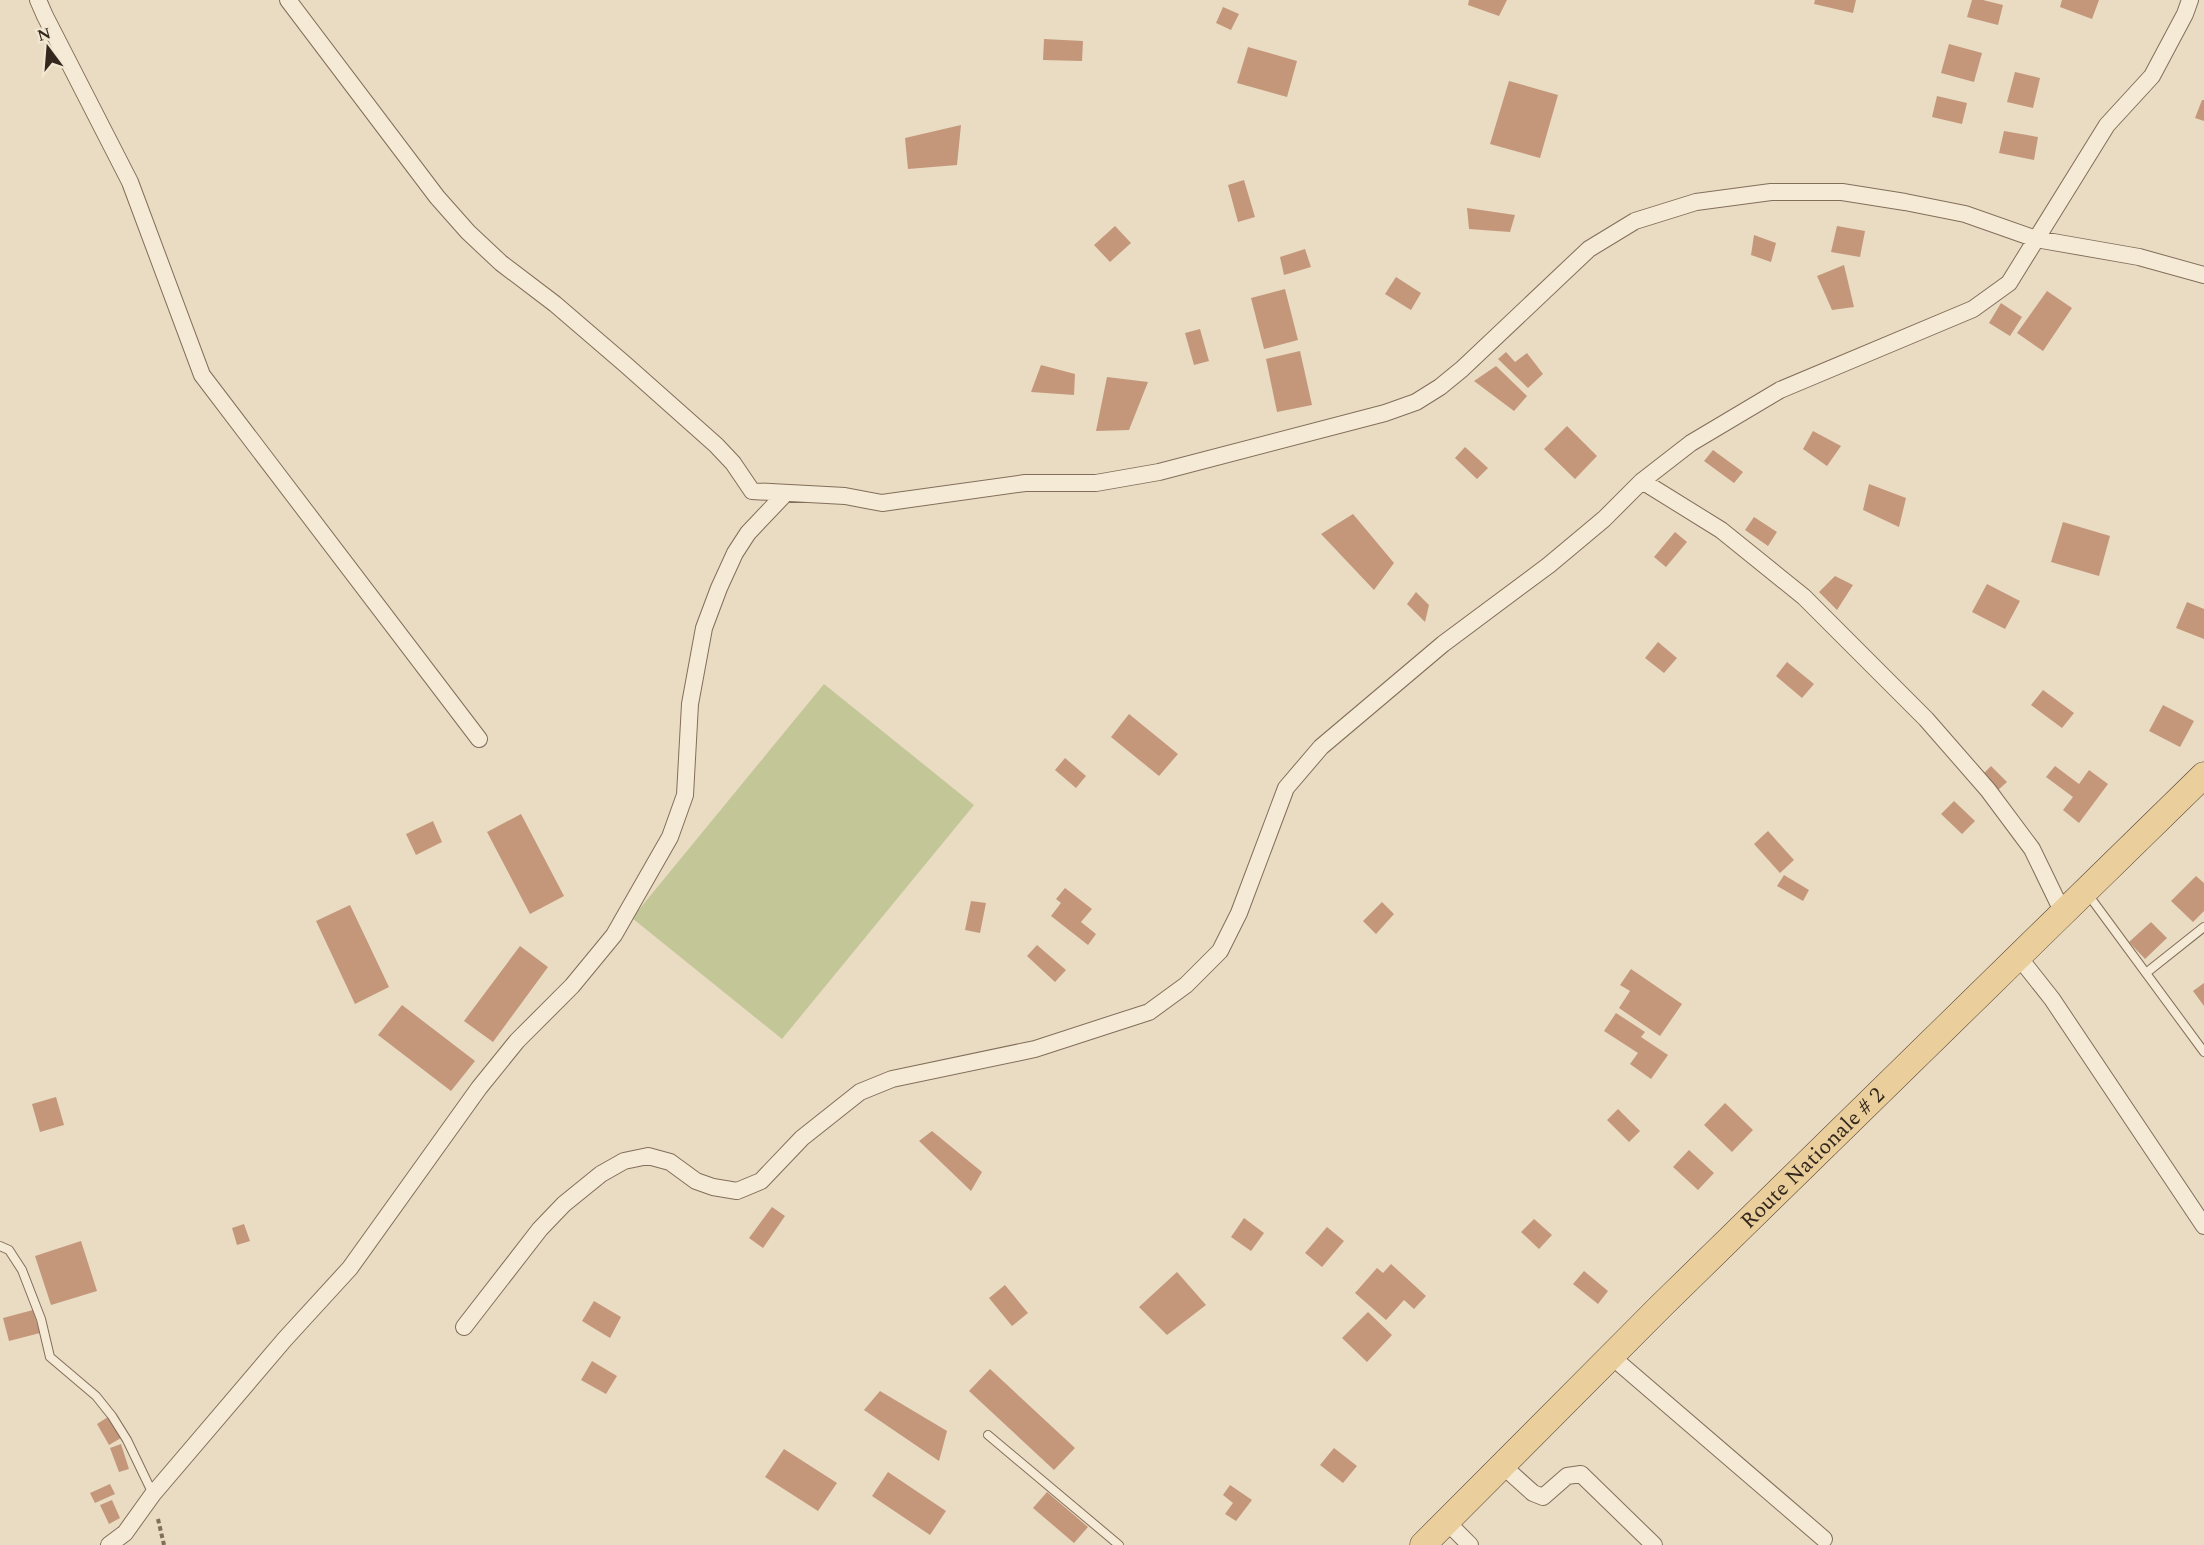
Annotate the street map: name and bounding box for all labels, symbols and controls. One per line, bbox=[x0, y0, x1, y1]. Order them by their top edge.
north arrow bbox=[18, 18, 78, 78]
text: N bbox=[35, 21, 54, 48]
street label: Route Nationale # 2 bbox=[1733, 1079, 1892, 1237]

